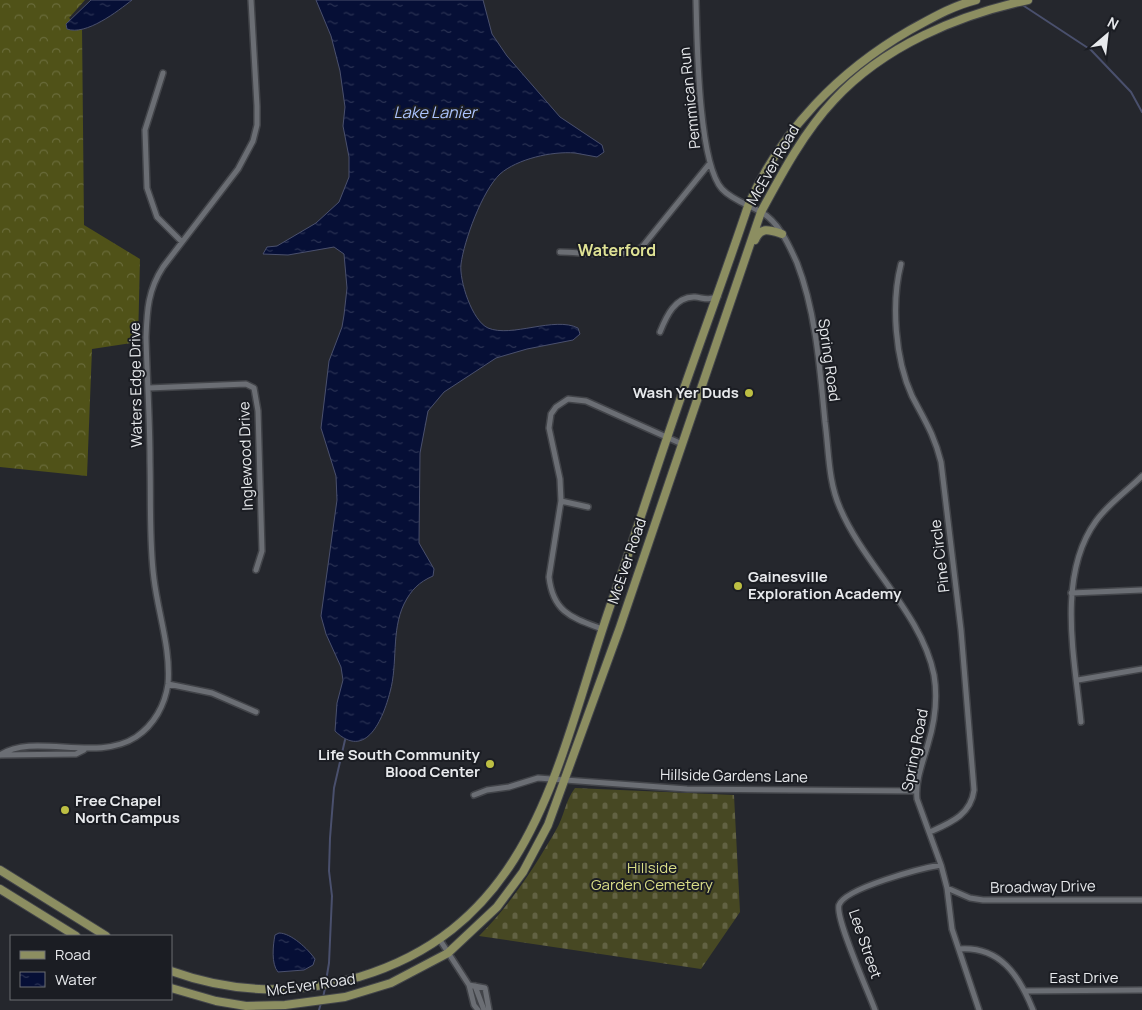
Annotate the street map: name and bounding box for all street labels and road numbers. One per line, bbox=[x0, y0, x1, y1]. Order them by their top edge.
street label: Pemmican Run bbox=[674, 46, 705, 150]
street label: McEver Road bbox=[741, 121, 804, 209]
street label: Spring Road bbox=[813, 317, 846, 403]
street label: Waters Edge Drive bbox=[124, 322, 147, 448]
street label: Inglewood Drive bbox=[233, 401, 258, 511]
street label: McEver Road bbox=[602, 515, 651, 607]
street label: Pine Circle bbox=[925, 518, 954, 594]
street label: Spring Road bbox=[896, 707, 933, 793]
street label: Hillside Gardens Lane bbox=[660, 764, 808, 787]
street label: Broadway Drive bbox=[990, 875, 1096, 898]
street label: Lee Street bbox=[844, 906, 887, 981]
street label: East Drive bbox=[1050, 967, 1119, 988]
street label: McEver Road bbox=[265, 968, 357, 1001]

